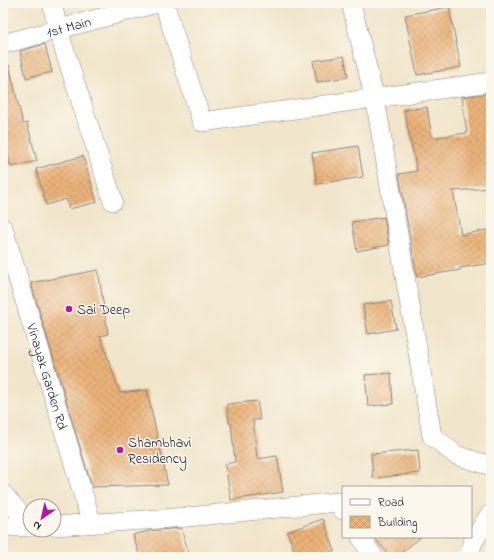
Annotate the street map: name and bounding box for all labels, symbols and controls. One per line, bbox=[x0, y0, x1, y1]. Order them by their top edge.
street label: 1st Main bbox=[45, 12, 94, 44]
place label: Sai Deep bbox=[77, 300, 130, 321]
marker: Sai Deep bbox=[64, 304, 74, 314]
street label: Vinayak Garden Rd bbox=[20, 320, 72, 433]
place label: Shambhavi Residency bbox=[128, 433, 191, 471]
marker: Shambhavi Residency bbox=[115, 445, 125, 455]
legend bbox=[342, 486, 472, 538]
text: Road bbox=[378, 494, 404, 512]
north arrow bbox=[22, 498, 62, 538]
text: Building bbox=[377, 514, 417, 533]
text: N bbox=[29, 517, 45, 534]

